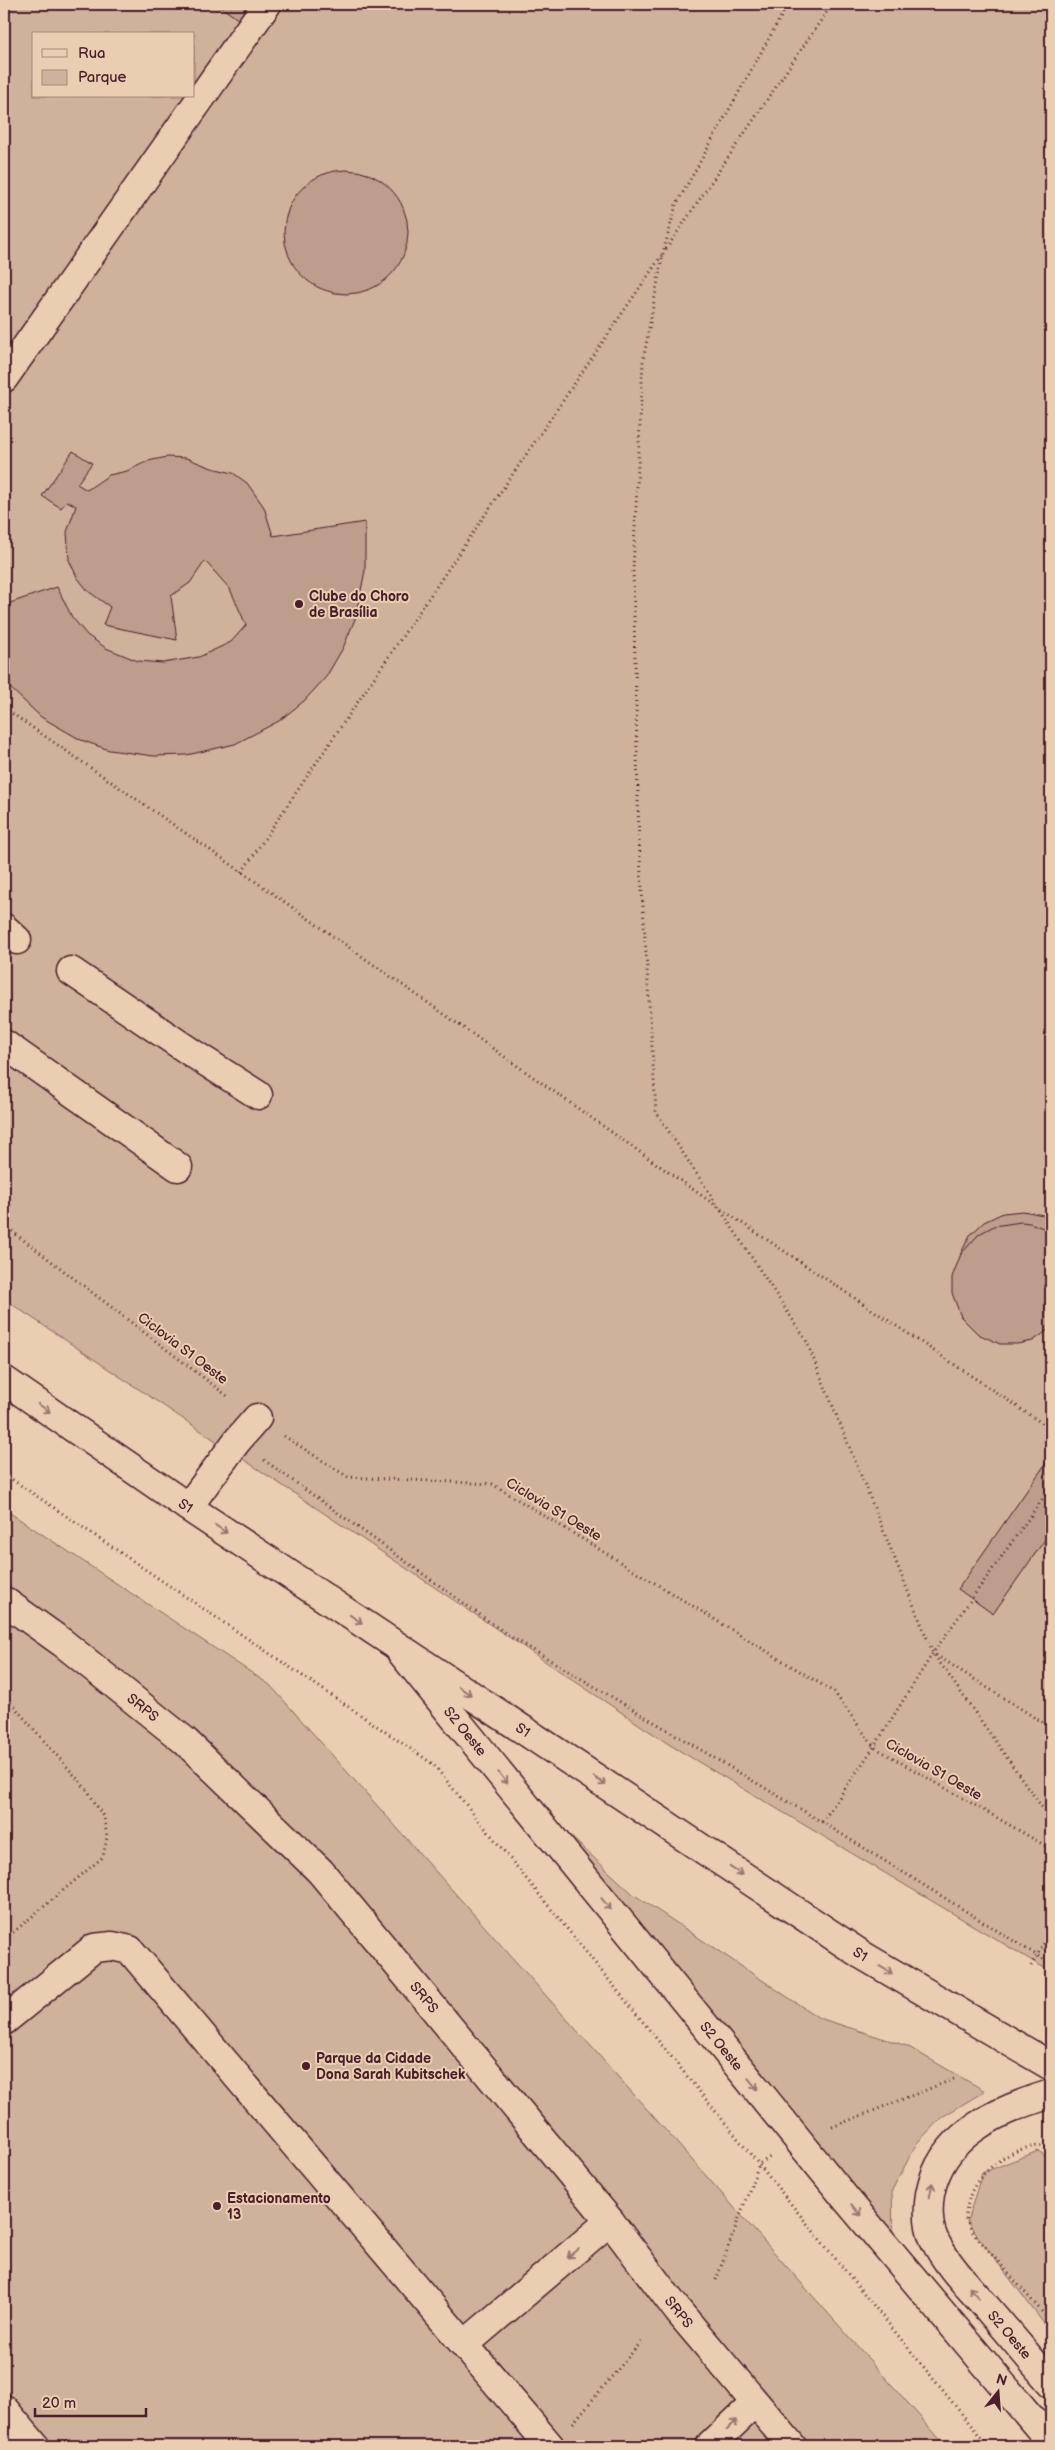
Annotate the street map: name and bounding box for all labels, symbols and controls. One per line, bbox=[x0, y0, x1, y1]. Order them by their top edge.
legend bbox=[32, 32, 195, 98]
text: Rua bbox=[78, 44, 106, 63]
text: Parque bbox=[78, 68, 127, 87]
place label: Clube do Choro de Brasília bbox=[309, 588, 409, 621]
marker: Clube do Choro de Brasília bbox=[293, 598, 305, 610]
street label: Ciclovia S1 Oeste bbox=[134, 1309, 231, 1388]
one-way arrow bbox=[37, 1403, 51, 1413]
street label: Ciclovia S1 Oeste bbox=[503, 1474, 605, 1545]
street label: S1 bbox=[175, 1495, 196, 1517]
one-way arrow bbox=[214, 1524, 228, 1534]
one-way arrow bbox=[349, 1614, 363, 1624]
one-way arrow bbox=[458, 1686, 472, 1697]
street label: SRPS bbox=[123, 1690, 162, 1725]
street label: S2 Oeste bbox=[440, 1703, 490, 1759]
street label: S1 bbox=[512, 1719, 533, 1741]
street label: Ciclovia S1 Oeste bbox=[882, 1735, 985, 1804]
one-way arrow bbox=[498, 1771, 509, 1784]
one-way arrow bbox=[593, 1776, 607, 1786]
one-way arrow bbox=[728, 1866, 742, 1876]
one-way arrow bbox=[600, 1897, 611, 1910]
street label: S1 bbox=[850, 1943, 870, 1965]
one-way arrow bbox=[879, 1965, 893, 1975]
street label: SRPS bbox=[406, 1978, 442, 2017]
street label: S2 Oeste bbox=[696, 2018, 746, 2074]
place label: Parque da Cidade Dona Sarah Kubitschek bbox=[316, 2050, 466, 2083]
marker: Parque da Cidade Dona Sarah Kubitschek bbox=[300, 2060, 312, 2072]
one-way arrow bbox=[747, 2078, 758, 2091]
one-way arrow bbox=[927, 2182, 936, 2198]
place label: Estacionamento 13 bbox=[227, 2190, 331, 2223]
marker: Estacionamento 13 bbox=[211, 2200, 223, 2212]
one-way arrow bbox=[850, 2203, 861, 2216]
one-way arrow bbox=[566, 2247, 579, 2258]
one-way arrow bbox=[968, 2286, 979, 2299]
street label: SRPS bbox=[661, 2293, 697, 2331]
street label: S2 Oeste bbox=[984, 2307, 1035, 2363]
north arrow bbox=[972, 2368, 1022, 2418]
text: N bbox=[994, 2370, 1009, 2390]
scale bar bbox=[35, 2385, 146, 2417]
text: 20 m bbox=[42, 2394, 76, 2413]
one-way arrow bbox=[726, 2419, 739, 2431]

